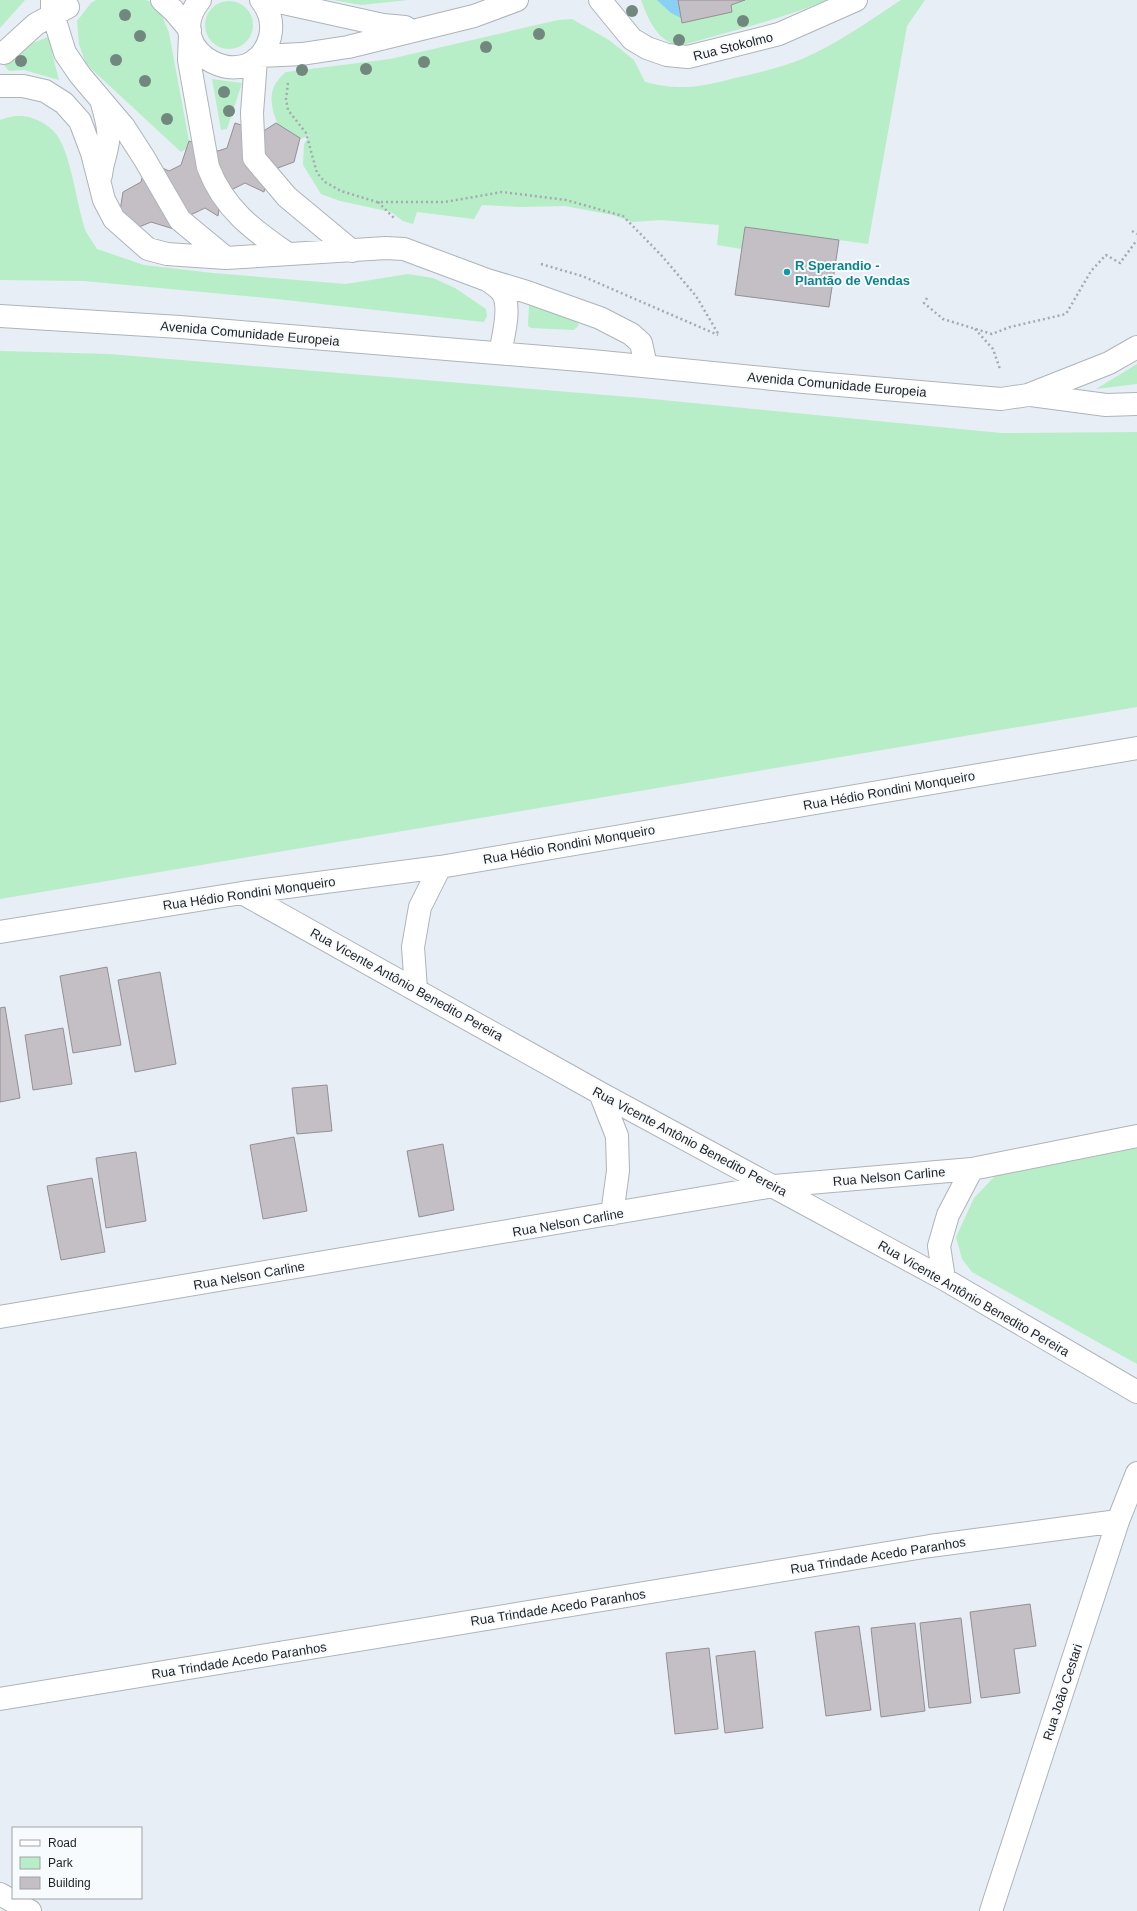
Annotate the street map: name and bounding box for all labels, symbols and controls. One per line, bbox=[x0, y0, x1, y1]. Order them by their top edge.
street label: Rua Stokolmo bbox=[692, 29, 775, 64]
place label: R Sperandio - Plantão de Vendas bbox=[795, 258, 910, 288]
marker: R Sperandio - Plantão de Vendas bbox=[782, 267, 792, 277]
street label: Avenida Comunidade Europeia bbox=[160, 318, 341, 349]
street label: Avenida Comunidade Europeia bbox=[747, 369, 928, 400]
street label: Rua Hédio Rondini Monqueiro bbox=[802, 768, 976, 813]
street label: Rua Hédio Rondini Monqueiro bbox=[482, 822, 656, 867]
street label: Rua Hédio Rondini Monqueiro bbox=[162, 874, 336, 913]
street label: Rua Vicente Antônio Benedito Pereira bbox=[308, 925, 506, 1044]
street label: Rua Vicente Antônio Benedito Pereira bbox=[590, 1084, 790, 1200]
street label: Rua Nelson Carline bbox=[832, 1164, 946, 1189]
street label: Rua Nelson Carline bbox=[511, 1205, 625, 1240]
street label: Rua Vicente Antônio Benedito Pereira bbox=[876, 1237, 1073, 1360]
street label: Rua Nelson Carline bbox=[192, 1258, 306, 1293]
street label: Rua Trindade Acedo Paranhos bbox=[789, 1534, 967, 1577]
street label: Rua Trindade Acedo Paranhos bbox=[469, 1586, 647, 1629]
street label: Rua Trindade Acedo Paranhos bbox=[150, 1639, 328, 1682]
street label: Rua João Cestari bbox=[1040, 1642, 1085, 1742]
legend bbox=[12, 1827, 142, 1899]
text: Road bbox=[48, 1836, 77, 1850]
text: Park bbox=[48, 1856, 74, 1870]
text: Building bbox=[48, 1876, 91, 1890]

